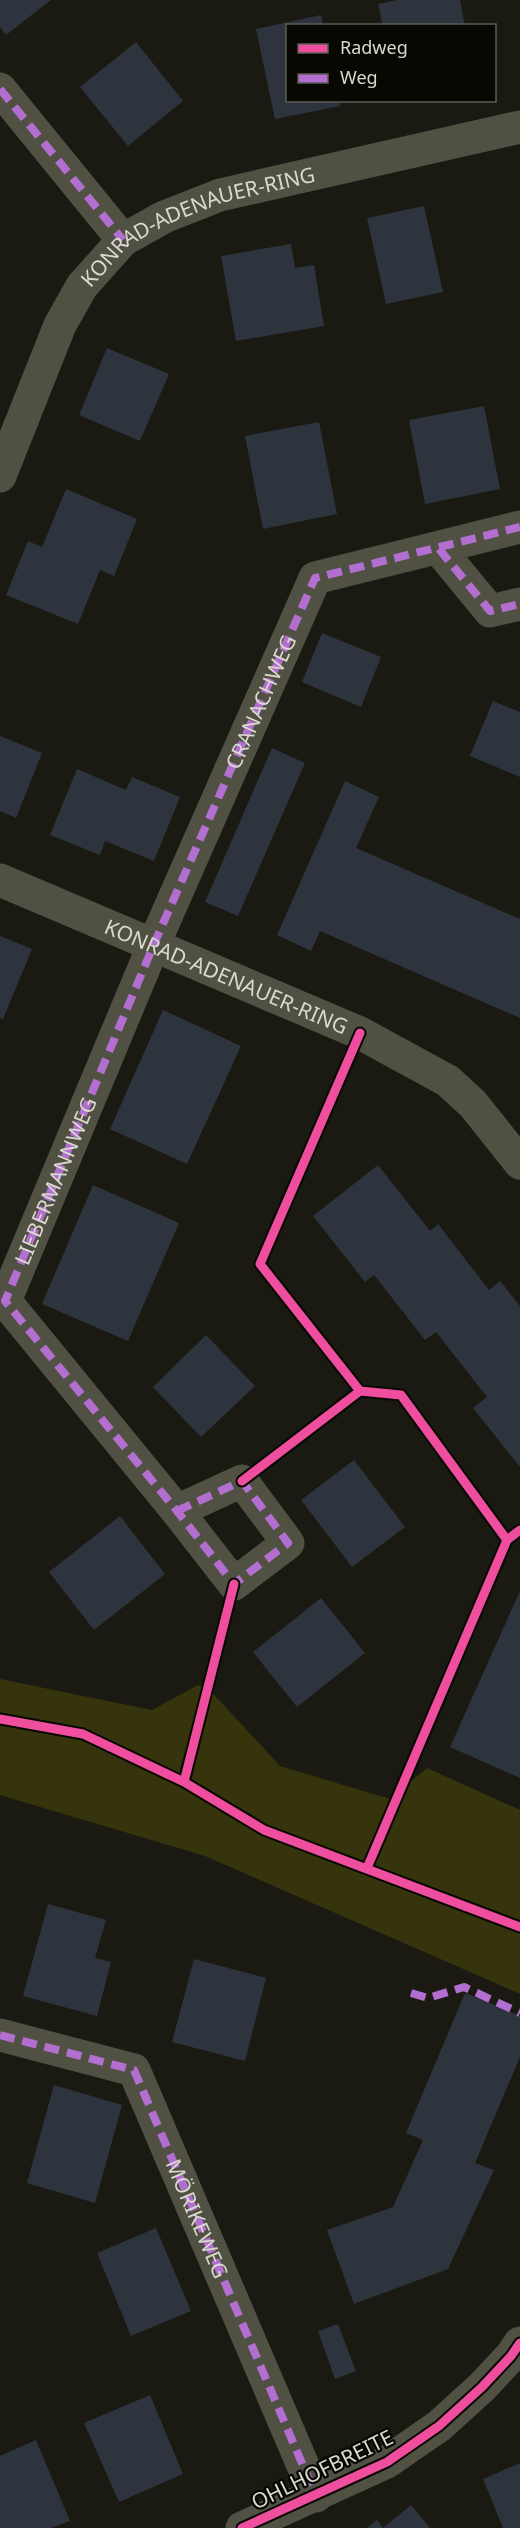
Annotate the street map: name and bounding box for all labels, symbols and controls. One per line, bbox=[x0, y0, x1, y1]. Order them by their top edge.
legend bbox=[286, 24, 496, 102]
text: Radweg bbox=[340, 35, 408, 59]
text: Weg bbox=[340, 65, 378, 89]
street label: KONRAD-ADENAUER-RING bbox=[74, 160, 318, 292]
street label: CRANACHWEG bbox=[219, 630, 302, 773]
street label: KONRAD-ADENAUER-RING bbox=[100, 912, 352, 1040]
street label: LIEBERMANNWEG bbox=[8, 1093, 103, 1269]
street label: MÖRIKEWEG bbox=[160, 2155, 235, 2282]
street label: OHLHOFBREITE bbox=[246, 2423, 398, 2515]

